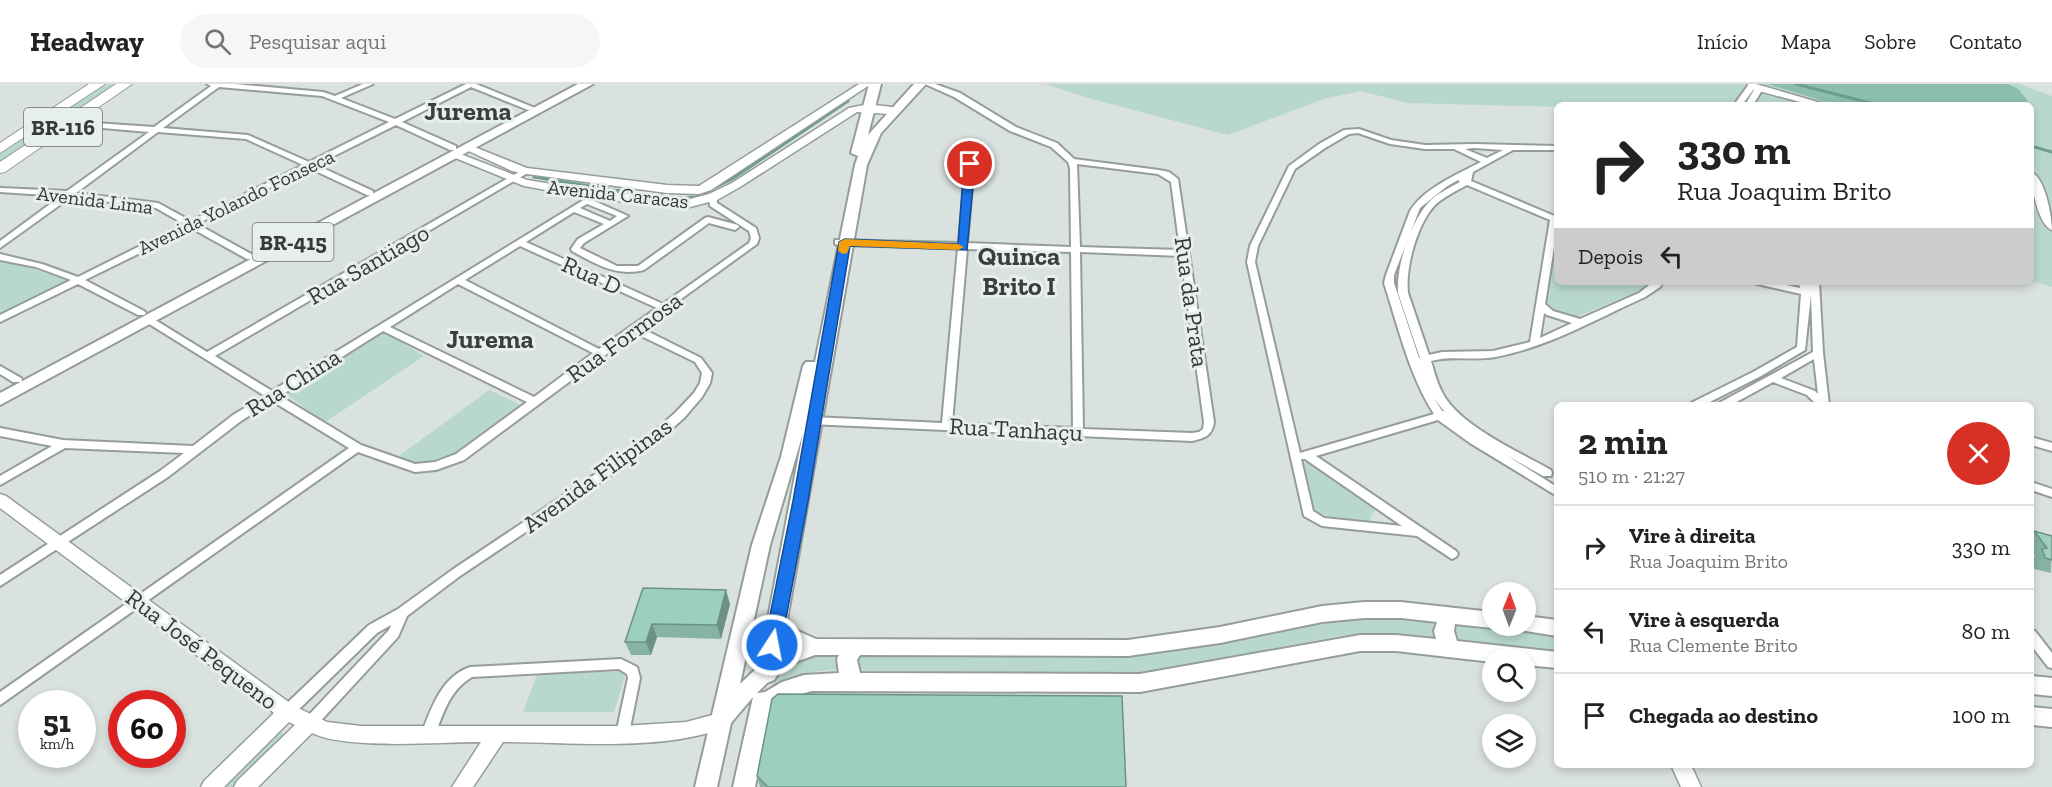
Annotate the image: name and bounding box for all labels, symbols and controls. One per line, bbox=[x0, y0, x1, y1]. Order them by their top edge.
search box bbox=[180, 14, 600, 68]
text: Headway bbox=[30, 25, 144, 58]
icon: search bbox=[201, 25, 234, 58]
text: Pesquisar aqui bbox=[249, 28, 386, 55]
text: Início bbox=[1697, 29, 1748, 54]
text: Mapa bbox=[1781, 29, 1831, 54]
text: Sobre bbox=[1864, 29, 1916, 54]
text: Contato bbox=[1949, 29, 2022, 54]
district label: Jurema bbox=[424, 95, 512, 127]
road number: BR-116 bbox=[24, 108, 102, 146]
text: 330 m bbox=[1677, 124, 1791, 175]
icon: right bbox=[1578, 126, 1656, 204]
pin bbox=[944, 138, 995, 189]
street label: Avenida Yolando Fonseca bbox=[134, 144, 338, 260]
icon: arrive bbox=[953, 147, 986, 180]
street label: Avenida Caracas bbox=[546, 175, 690, 213]
text: Rua Joaquim Brito bbox=[1677, 175, 1892, 207]
street label: Avenida Lima bbox=[35, 181, 155, 219]
street label: Rua Santiago bbox=[302, 217, 434, 311]
road number: BR-415 bbox=[252, 223, 334, 261]
street label: Rua da Prata bbox=[1168, 235, 1216, 370]
district label: Quinca Brito I bbox=[978, 240, 1060, 302]
icon: left bbox=[1655, 240, 1688, 273]
text: Depois bbox=[1578, 243, 1643, 270]
street label: Rua D bbox=[558, 249, 626, 301]
street label: Rua Formosa bbox=[561, 285, 688, 389]
district label: Jurema bbox=[446, 323, 534, 355]
street label: Rua China bbox=[240, 341, 346, 422]
street label: Avenida Filipinas bbox=[517, 411, 677, 539]
street label: Rua Tanhaçu bbox=[948, 411, 1084, 447]
text: 2 min bbox=[1578, 420, 1668, 463]
button: close bbox=[1947, 422, 2010, 485]
text: 510 m · 21:27 bbox=[1578, 464, 1685, 488]
text: Vire à direita bbox=[1629, 522, 1756, 549]
icon: right bbox=[1578, 531, 1611, 564]
text: 330 m bbox=[1952, 534, 2010, 561]
text: Rua Joaquim Brito bbox=[1629, 549, 1788, 573]
street label: Rua José Pequeno bbox=[120, 582, 284, 716]
north arrow bbox=[1482, 582, 1536, 636]
map controls bbox=[1482, 582, 1536, 768]
text: Vire à esquerda bbox=[1629, 606, 1779, 633]
position arrow bbox=[740, 613, 804, 677]
icon: left bbox=[1578, 615, 1611, 648]
text: 80 m bbox=[1962, 618, 2010, 645]
text: Rua Clemente Brito bbox=[1629, 633, 1798, 657]
button: search bbox=[1482, 648, 1536, 702]
speed limit sign: 60 bbox=[108, 690, 186, 768]
icon: arrive bbox=[1578, 699, 1611, 732]
text: Chegada ao destino bbox=[1629, 702, 1818, 729]
text: 100 m bbox=[1952, 702, 2010, 729]
text: 51 bbox=[43, 704, 71, 740]
button: layers bbox=[1482, 714, 1536, 768]
text: km/h bbox=[40, 735, 74, 753]

